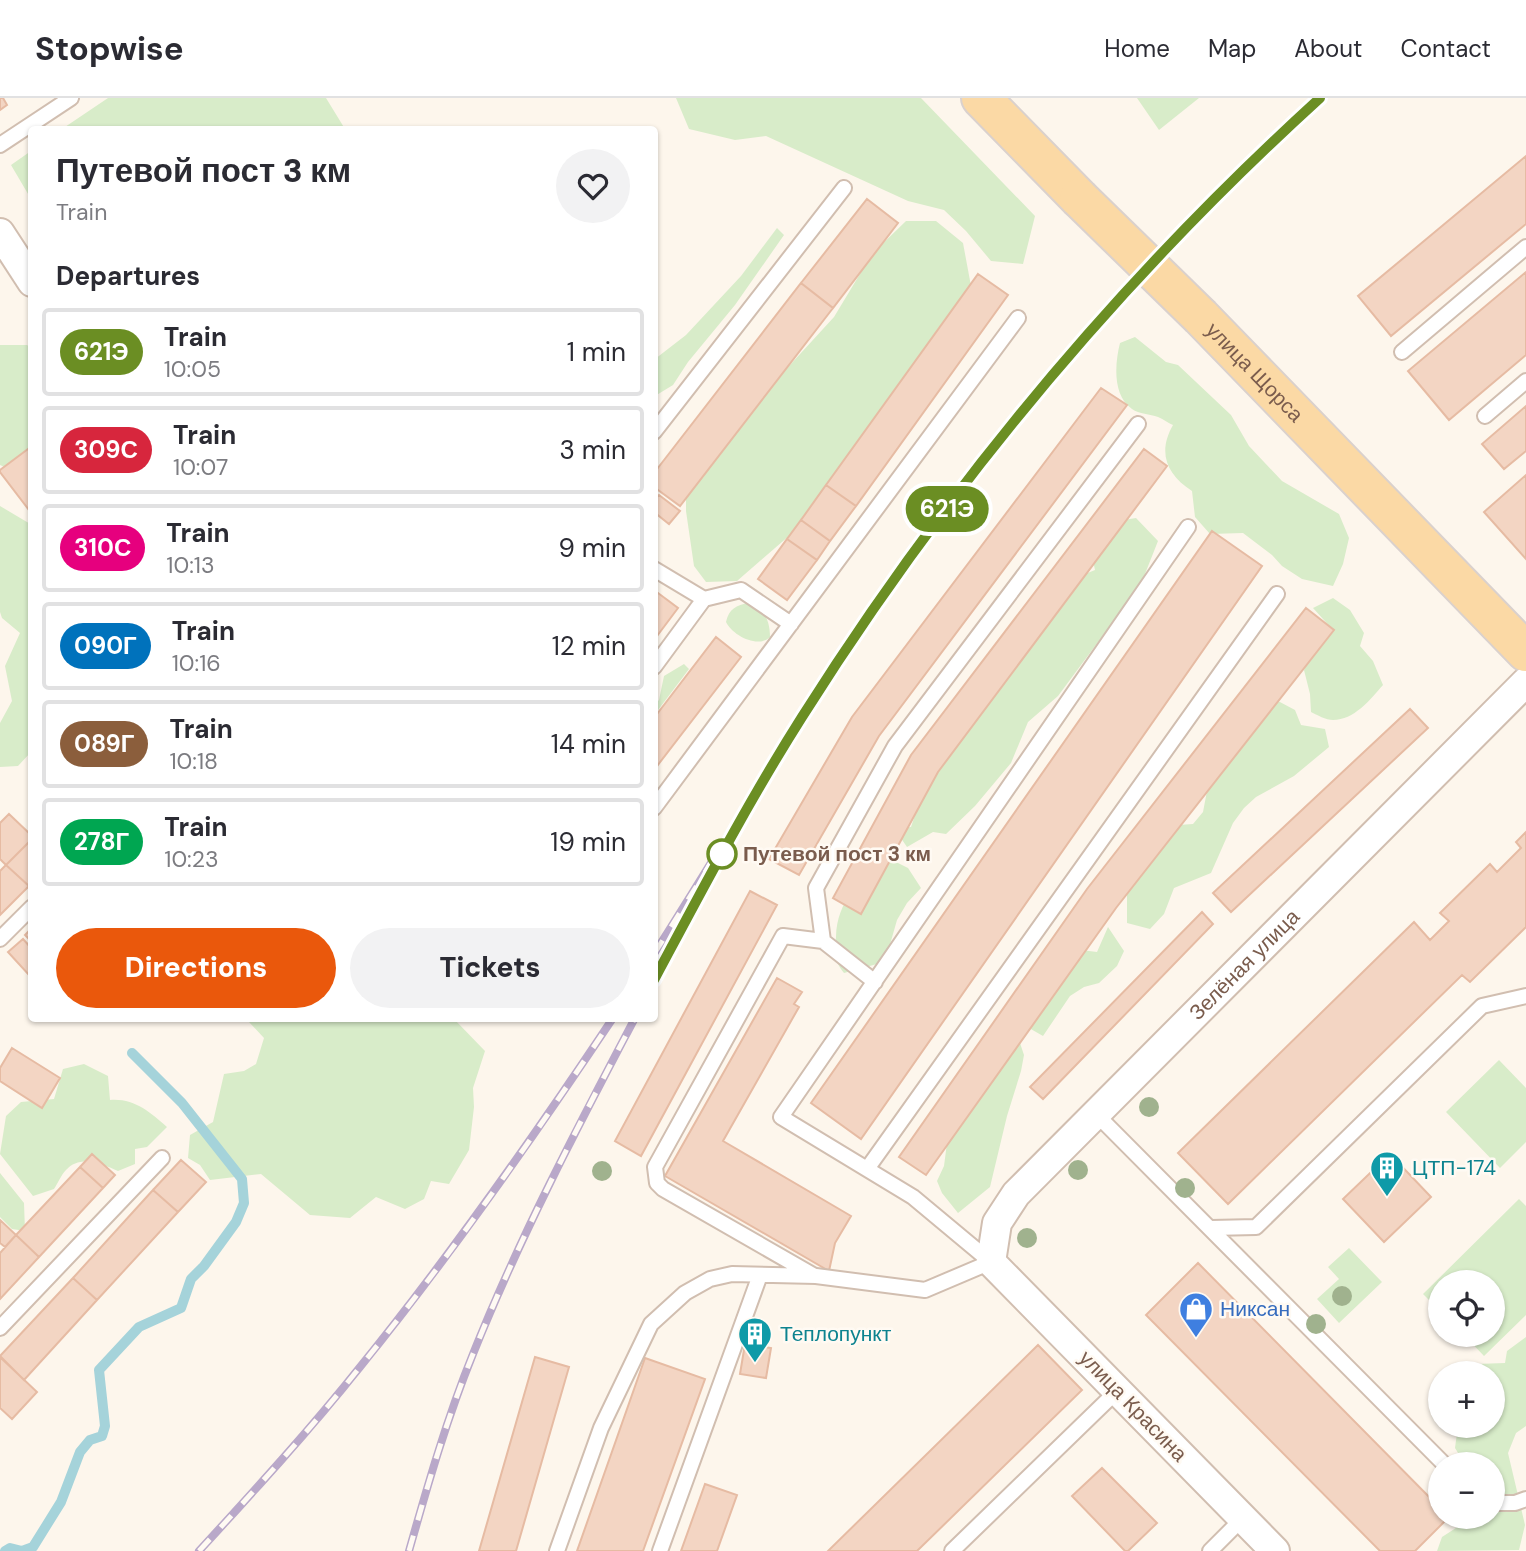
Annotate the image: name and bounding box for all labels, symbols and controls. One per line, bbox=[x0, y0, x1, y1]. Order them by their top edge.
text: Stopwise bbox=[35, 27, 184, 70]
text: Home bbox=[1104, 33, 1170, 64]
text: Map bbox=[1208, 33, 1256, 64]
text: About bbox=[1294, 33, 1363, 64]
text: Contact bbox=[1401, 33, 1491, 64]
text: Путевой пост 3 км bbox=[56, 149, 351, 192]
button: heart bbox=[556, 149, 630, 223]
text: Train bbox=[56, 197, 107, 227]
text: Departures bbox=[56, 259, 200, 293]
street label: улица Щорса bbox=[1200, 316, 1310, 428]
text: Train bbox=[164, 320, 227, 354]
text: 1 min bbox=[567, 335, 626, 369]
text: 621Э bbox=[74, 336, 129, 367]
text: 10:05 bbox=[164, 354, 221, 384]
text: Train bbox=[173, 418, 236, 452]
text: 3 min bbox=[559, 433, 626, 467]
text: 309С bbox=[74, 434, 138, 465]
text: 10:07 bbox=[173, 452, 228, 482]
line badge: 621Э bbox=[898, 486, 996, 532]
text: 621Э bbox=[920, 493, 974, 524]
text: Train bbox=[166, 516, 230, 550]
text: 9 min bbox=[558, 531, 626, 565]
text: 310С bbox=[74, 532, 131, 563]
text: 10:13 bbox=[166, 550, 215, 580]
text: Train bbox=[172, 614, 235, 648]
text: 12 min bbox=[552, 629, 626, 663]
text: 090Г bbox=[74, 630, 137, 661]
text: 10:16 bbox=[172, 648, 221, 678]
text: Train bbox=[169, 712, 233, 746]
text: 14 min bbox=[551, 727, 626, 761]
text: 089Г bbox=[74, 728, 134, 759]
text: 10:18 bbox=[169, 746, 218, 776]
text: Train bbox=[164, 810, 228, 844]
text: 19 min bbox=[550, 825, 626, 859]
text: 278Г bbox=[74, 826, 129, 857]
marker: Путевой пост 3 км bbox=[707, 839, 737, 869]
place label: Путевой пост 3 км bbox=[743, 840, 931, 868]
text: 10:23 bbox=[164, 844, 219, 874]
street label: Зелёная улица bbox=[1183, 903, 1306, 1026]
button: Directions bbox=[56, 928, 336, 1008]
button: Tickets bbox=[350, 928, 630, 1008]
building icon: ЦТП-174 bbox=[1368, 1149, 1406, 1198]
place label: ЦТП-174 bbox=[1412, 1154, 1496, 1182]
map controls bbox=[1428, 1270, 1505, 1529]
button: locate bbox=[1428, 1270, 1505, 1347]
shop icon: Никсан bbox=[1177, 1290, 1215, 1339]
place label: Никсан bbox=[1220, 1295, 1290, 1323]
building icon: Теплопункт bbox=[736, 1315, 774, 1364]
place label: Теплопункт bbox=[780, 1320, 892, 1348]
street label: улица Красина bbox=[1073, 1344, 1193, 1468]
button: + bbox=[1428, 1361, 1505, 1438]
button: − bbox=[1428, 1452, 1505, 1529]

